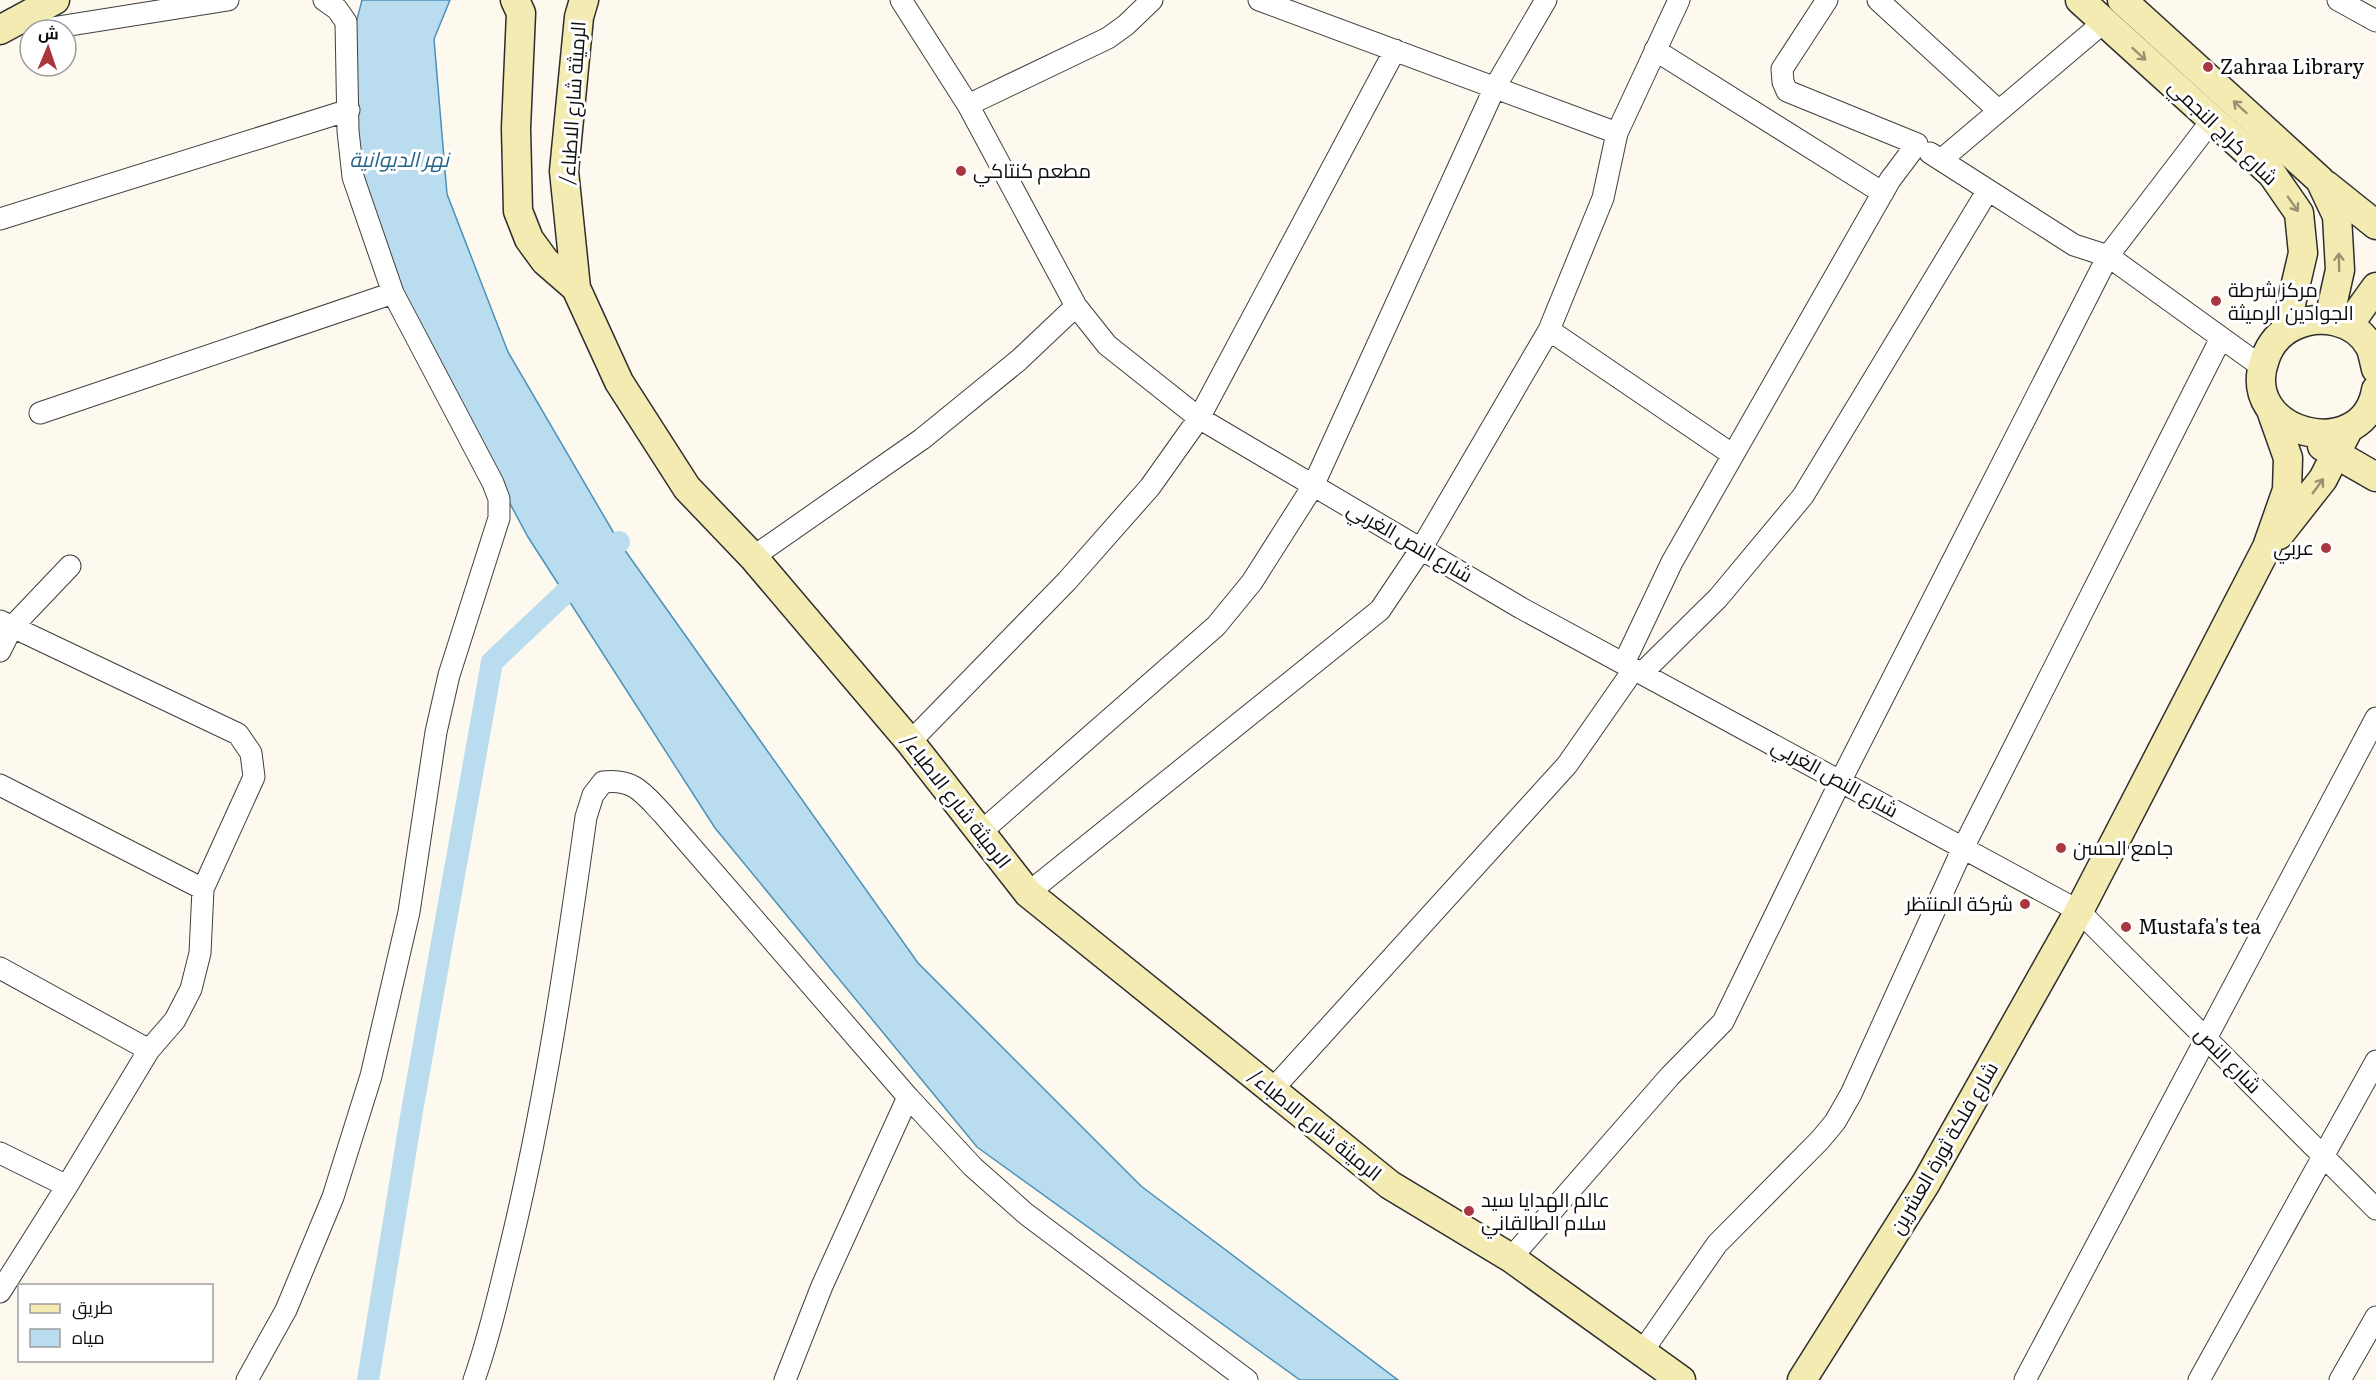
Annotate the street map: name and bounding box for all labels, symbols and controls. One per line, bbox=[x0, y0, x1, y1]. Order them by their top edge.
north arrow bbox=[18, 18, 78, 78]
text: ش bbox=[38, 20, 59, 44]
street label: /الرميثة شارع الاطباء bbox=[550, 20, 593, 186]
one-way arrow bbox=[2131, 47, 2146, 61]
place label: Zahraa Library bbox=[2220, 50, 2364, 80]
marker: Zahraa Library bbox=[2201, 60, 2215, 74]
street label: شارع كراج النجمي bbox=[2161, 70, 2286, 193]
one-way arrow bbox=[2232, 100, 2247, 114]
water label: نهر الديوانية bbox=[349, 142, 451, 173]
place label: مطعم كنتاكي bbox=[973, 154, 1091, 187]
marker: مطعم كنتاكي bbox=[954, 164, 968, 178]
one-way arrow bbox=[2287, 196, 2299, 212]
one-way arrow bbox=[2334, 253, 2345, 272]
place label: مركز شرطة الجوادين الرميثة bbox=[2228, 273, 2354, 326]
marker: مركز شرطة الجوادين الرميثة bbox=[2209, 294, 2223, 308]
one-way arrow bbox=[2311, 479, 2324, 495]
street label: شارع النص الغربي bbox=[1341, 492, 1479, 591]
place label: عربي bbox=[2273, 531, 2314, 564]
marker: عربي bbox=[2319, 541, 2333, 555]
street label: /الرميثة شارع الاطباء bbox=[894, 726, 1020, 874]
street label: شارع النص الغربي bbox=[1766, 729, 1905, 826]
place label: جامع الحسن bbox=[2073, 831, 2173, 862]
marker: جامع الحسن bbox=[2054, 841, 2068, 855]
place label: شركة المنتظر bbox=[1905, 887, 2013, 917]
marker: شركة المنتظر bbox=[2018, 897, 2032, 911]
place label: Mustafa's tea bbox=[2138, 910, 2261, 940]
marker: Mustafa's tea bbox=[2119, 920, 2133, 934]
street label: شارع النص bbox=[2188, 1018, 2270, 1100]
street label: شارع فلكة ثورة العشرين bbox=[1881, 1055, 2005, 1239]
street label: /الرميثة شارع الاطباء bbox=[1242, 1060, 1389, 1188]
place label: عالم الهدايا سيد سلام الطالقاني bbox=[1481, 1183, 1610, 1239]
marker: عالم الهدايا سيد سلام الطالقاني bbox=[1462, 1204, 1476, 1218]
legend bbox=[18, 1284, 213, 1362]
text: طريق bbox=[72, 1293, 113, 1320]
text: مياه bbox=[72, 1323, 105, 1350]

